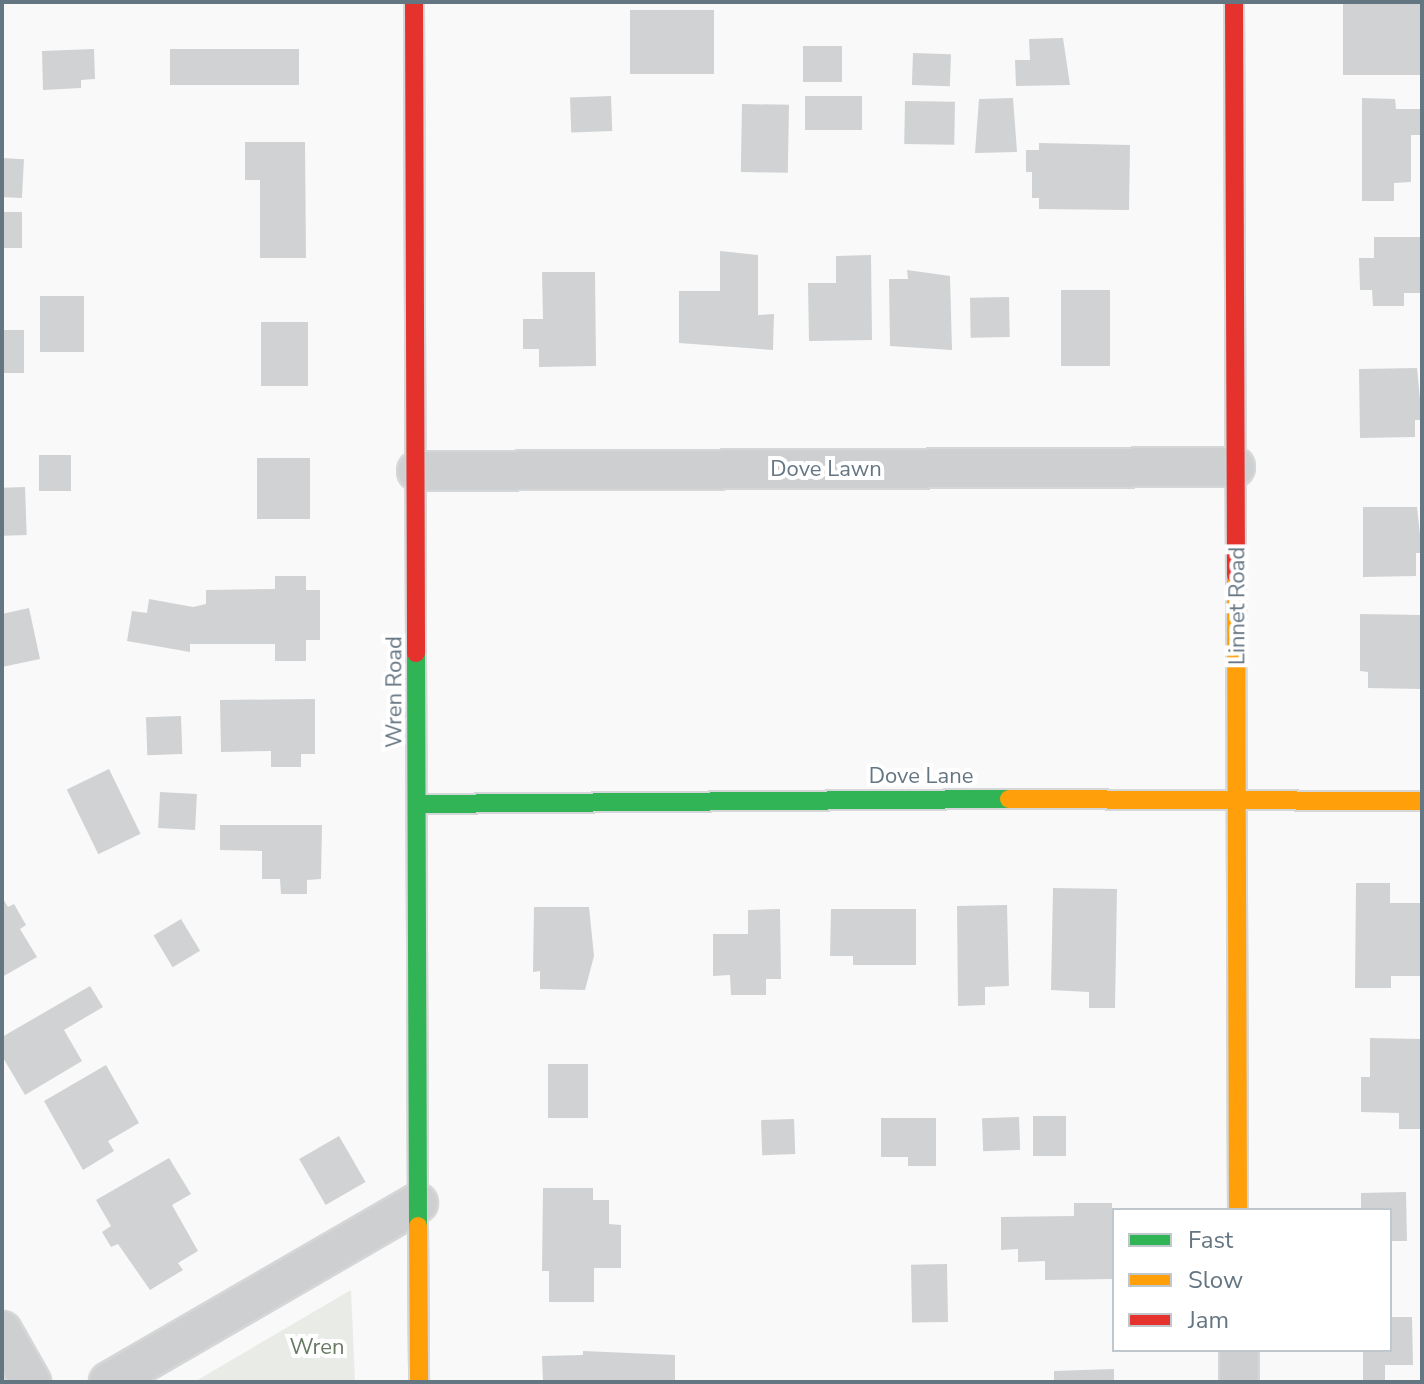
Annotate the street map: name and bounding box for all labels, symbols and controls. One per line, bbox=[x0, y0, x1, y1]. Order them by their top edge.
street label: Dove Lawn bbox=[770, 457, 882, 483]
street label: Linnet Road bbox=[1225, 547, 1251, 665]
street label: Wren Road bbox=[382, 636, 408, 748]
street label: Dove Lane bbox=[869, 764, 973, 790]
legend bbox=[1112, 1208, 1392, 1352]
text: Fast bbox=[1188, 1224, 1233, 1256]
text: Slow bbox=[1188, 1264, 1243, 1296]
text: Jam bbox=[1188, 1304, 1229, 1336]
park label: Wren bbox=[290, 1335, 344, 1361]

